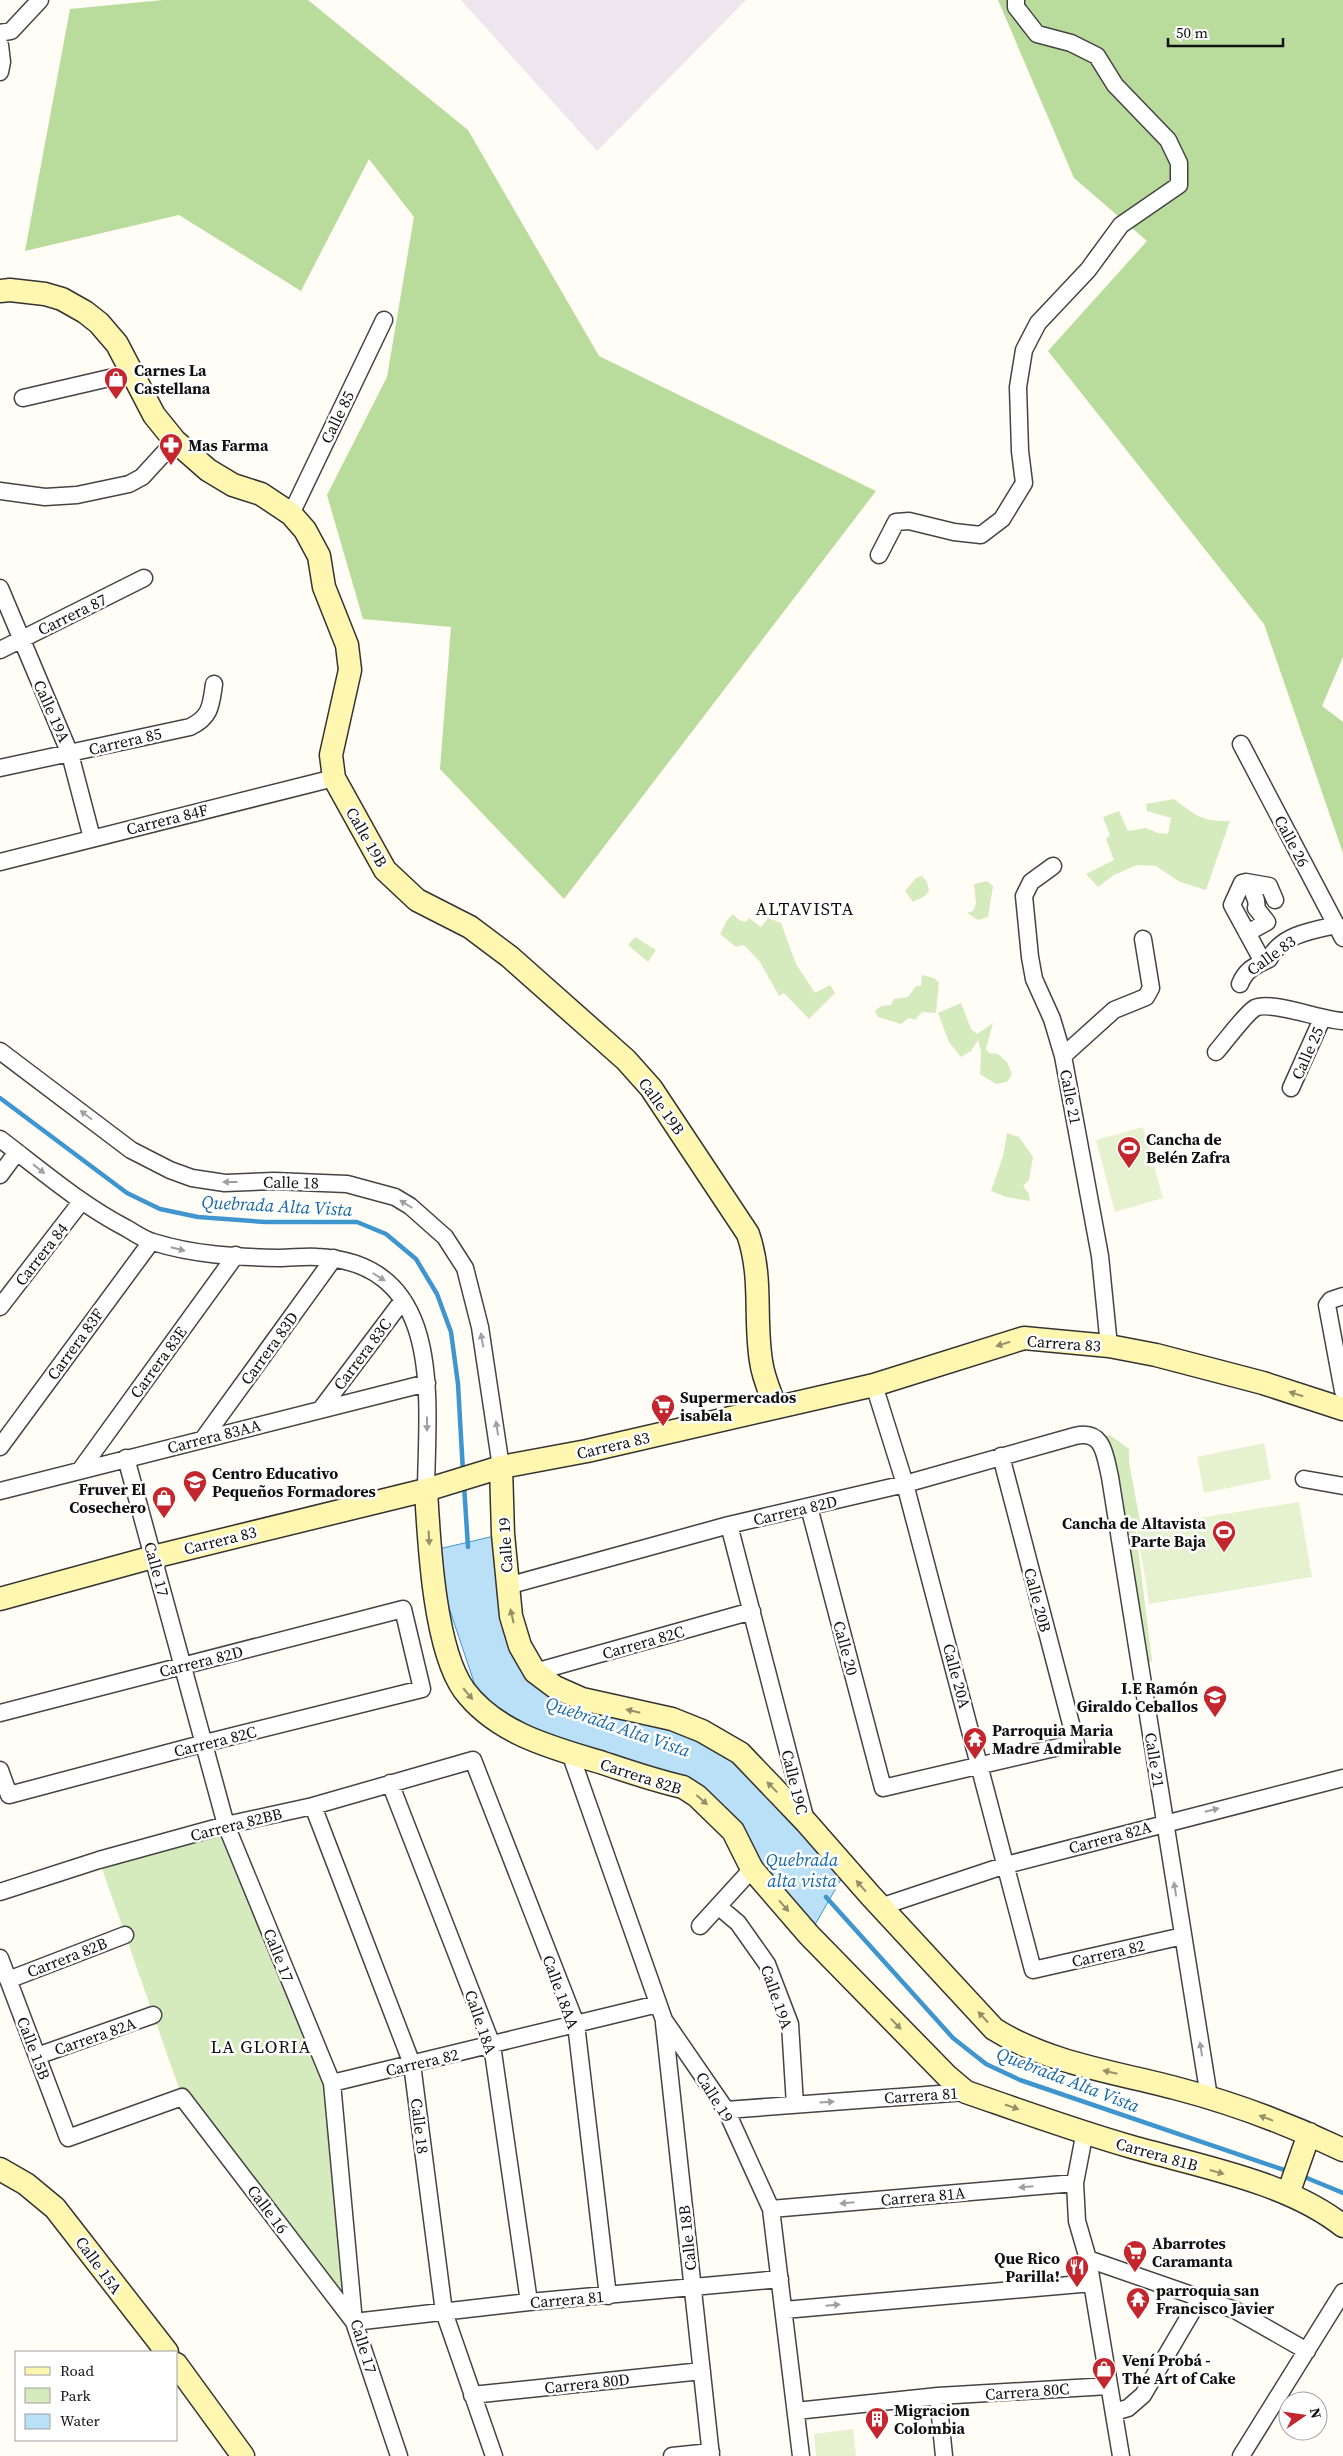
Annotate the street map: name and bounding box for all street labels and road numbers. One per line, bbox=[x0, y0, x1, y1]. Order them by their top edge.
street label: Calle 85 bbox=[315, 387, 359, 447]
street label: Carrera 87 bbox=[34, 588, 110, 640]
street label: Calle 19A bbox=[28, 676, 76, 746]
street label: Carrera 85 bbox=[86, 722, 164, 760]
street label: Carrera 84F bbox=[124, 798, 210, 840]
street label: Calle 19B bbox=[341, 803, 393, 871]
street label: Calle 26 bbox=[1269, 811, 1315, 871]
street label: Calle 83 bbox=[1242, 930, 1300, 980]
street label: Calle 25 bbox=[1286, 1023, 1328, 1083]
street label: Calle 21 bbox=[1055, 1068, 1087, 1126]
street label: Calle 19B bbox=[634, 1073, 690, 1139]
street label: Calle 18 bbox=[263, 1171, 319, 1193]
street label: Carrera 84 bbox=[9, 1218, 73, 1290]
street label: Carrera 83F bbox=[42, 1304, 108, 1384]
street label: Carrera 83D bbox=[235, 1307, 303, 1389]
street label: Carrera 83C bbox=[328, 1314, 396, 1394]
street label: Carrera 83E bbox=[124, 1321, 192, 1402]
street label: Carrera 83 bbox=[1026, 1329, 1102, 1357]
street label: Carrera 83AA bbox=[165, 1414, 263, 1458]
street label: Carrera 83 bbox=[574, 1426, 652, 1464]
street label: Carrera 82D bbox=[751, 1490, 839, 1530]
street label: Calle 19 bbox=[493, 1517, 517, 1573]
street label: Carrera 83 bbox=[181, 1520, 259, 1560]
street label: Calle 17 bbox=[139, 1539, 175, 1599]
street label: Calle 20B bbox=[1019, 1565, 1057, 1635]
street label: Calle 20 bbox=[828, 1618, 864, 1678]
street label: Carrera 82C bbox=[599, 1620, 687, 1664]
street label: Carrera 82D bbox=[157, 1640, 245, 1682]
street label: Calle 20A bbox=[938, 1641, 976, 1711]
street label: Carrera 82C bbox=[171, 1720, 259, 1762]
street label: Calle 21 bbox=[1140, 1731, 1170, 1789]
street label: Calle 19C bbox=[776, 1747, 814, 1817]
street label: Carrera 82B bbox=[598, 1753, 684, 1799]
street label: Carrera 82BB bbox=[188, 1802, 284, 1846]
street label: Carrera 82A bbox=[1066, 1815, 1154, 1859]
street label: Calle 17 bbox=[258, 1925, 300, 1985]
street label: Carrera 82B bbox=[24, 1932, 110, 1982]
street label: Carrera 82 bbox=[1069, 1934, 1147, 1972]
street label: Calle 18AA bbox=[537, 1952, 585, 2032]
street label: Calle 19A bbox=[756, 1962, 798, 2032]
street label: Calle 18A bbox=[460, 1987, 502, 2057]
street label: Carrera 82A bbox=[51, 2012, 139, 2060]
street label: Calle 15B bbox=[12, 2013, 56, 2083]
street label: Carrera 82 bbox=[383, 2043, 461, 2081]
street label: Calle 19 bbox=[691, 2068, 739, 2126]
street label: Carrera 81 bbox=[883, 2081, 959, 2109]
street label: Calle 18 bbox=[406, 2097, 434, 2155]
street label: Carrera 81B bbox=[1113, 2132, 1201, 2176]
street label: Calle 16 bbox=[242, 2180, 294, 2238]
street label: Carrera 81A bbox=[880, 2181, 967, 2211]
street label: Calle 18B bbox=[673, 2204, 701, 2272]
street label: Calle 15A bbox=[71, 2232, 128, 2299]
street label: Carrera 81 bbox=[529, 2285, 605, 2313]
street label: Calle 17 bbox=[345, 2316, 383, 2376]
street label: Carrera 80D bbox=[543, 2368, 631, 2398]
street label: Carrera 80C bbox=[984, 2377, 1070, 2405]

